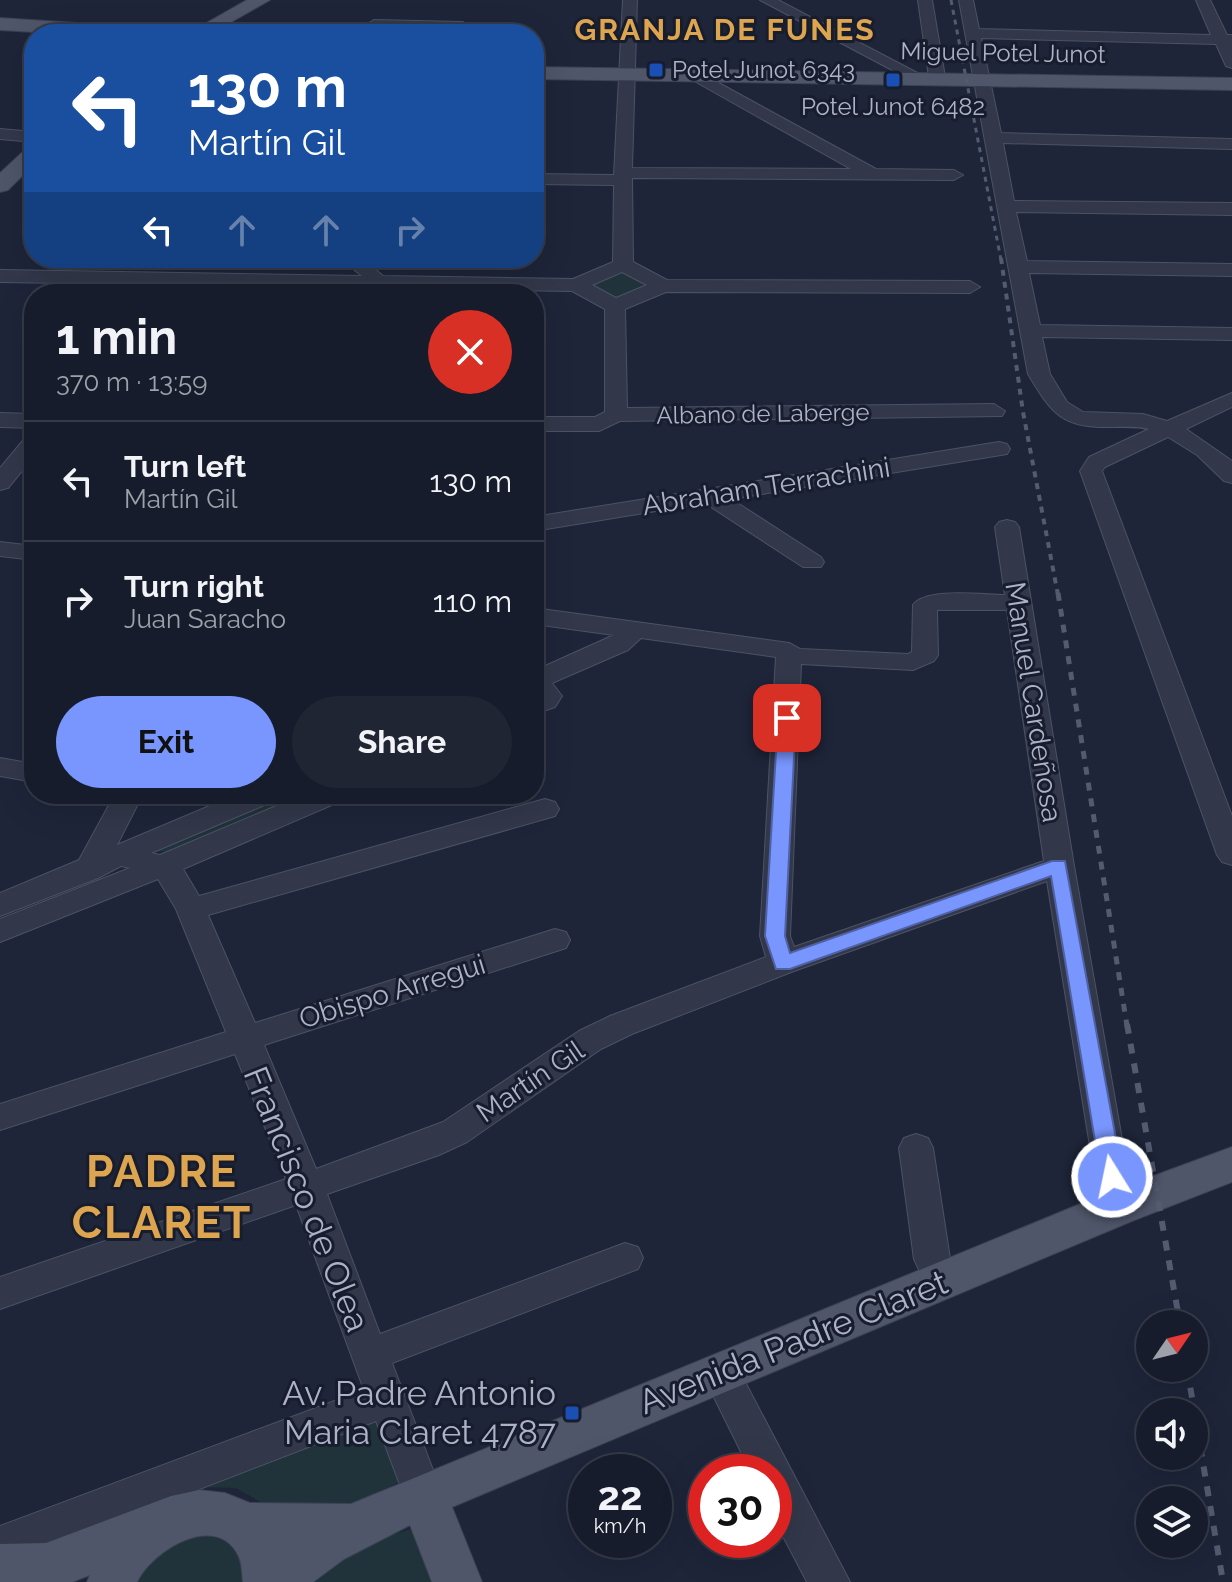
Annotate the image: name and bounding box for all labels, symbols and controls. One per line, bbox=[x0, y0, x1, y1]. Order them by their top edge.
district label: GRANJA DE FUNES bbox=[574, 12, 876, 47]
street label: Miguel Potel Junot bbox=[900, 36, 1106, 69]
text: 130 m bbox=[188, 54, 347, 120]
place label: Potel Junot 6343 bbox=[672, 55, 855, 84]
icon: left bbox=[56, 56, 160, 160]
marker: Potel Junot 6343 bbox=[647, 61, 665, 79]
marker: Potel Junot 6482 bbox=[884, 71, 902, 89]
place label: Potel Junot 6482 bbox=[801, 92, 985, 121]
text: Martín Gil bbox=[188, 121, 345, 163]
icon: left bbox=[136, 208, 180, 252]
icon: ahead bbox=[220, 208, 264, 252]
icon: ahead bbox=[304, 208, 348, 252]
icon: right bbox=[388, 208, 432, 252]
text: 1 min bbox=[56, 309, 177, 365]
button: close bbox=[428, 310, 512, 394]
text: 370 m · 13:59 bbox=[56, 367, 207, 397]
street label: Albano de Laberge bbox=[656, 397, 870, 430]
text: Turn left bbox=[124, 449, 246, 484]
street label: Abraham Terrachini bbox=[640, 451, 892, 522]
icon: left bbox=[56, 459, 100, 503]
text: 130 m bbox=[430, 464, 512, 499]
text: Martín Gil bbox=[124, 484, 238, 514]
text: Turn right bbox=[124, 569, 264, 604]
icon: right bbox=[56, 579, 100, 623]
street label: Manuel Cardeñosa bbox=[998, 580, 1069, 824]
text: 110 m bbox=[433, 584, 512, 619]
text: Juan Saracho bbox=[124, 604, 286, 634]
pin bbox=[753, 684, 821, 752]
button: Exit bbox=[56, 696, 276, 788]
button: Share bbox=[292, 696, 512, 788]
icon: arrive bbox=[765, 696, 809, 740]
street label: Obispo Arregui bbox=[295, 948, 489, 1035]
street label: Martín Gil bbox=[470, 1033, 590, 1129]
street label: Francisco de Olea bbox=[236, 1061, 378, 1337]
position arrow bbox=[1070, 1135, 1154, 1219]
district label: PADRE CLARET bbox=[72, 1146, 252, 1248]
street label: Avenida Padre Claret bbox=[633, 1262, 954, 1422]
north arrow bbox=[1136, 1310, 1208, 1382]
map controls bbox=[1136, 1310, 1208, 1558]
place label: Av. Padre Antonio Maria Claret 4787 bbox=[282, 1373, 556, 1452]
button: sound bbox=[1136, 1398, 1208, 1470]
marker: Av. Padre Antonio Maria Claret 4787 bbox=[563, 1404, 581, 1422]
speed limit sign: 30 bbox=[688, 1454, 792, 1558]
text: 22 bbox=[597, 1472, 643, 1519]
button: layers bbox=[1136, 1486, 1208, 1558]
text: km/h bbox=[594, 1514, 646, 1538]

